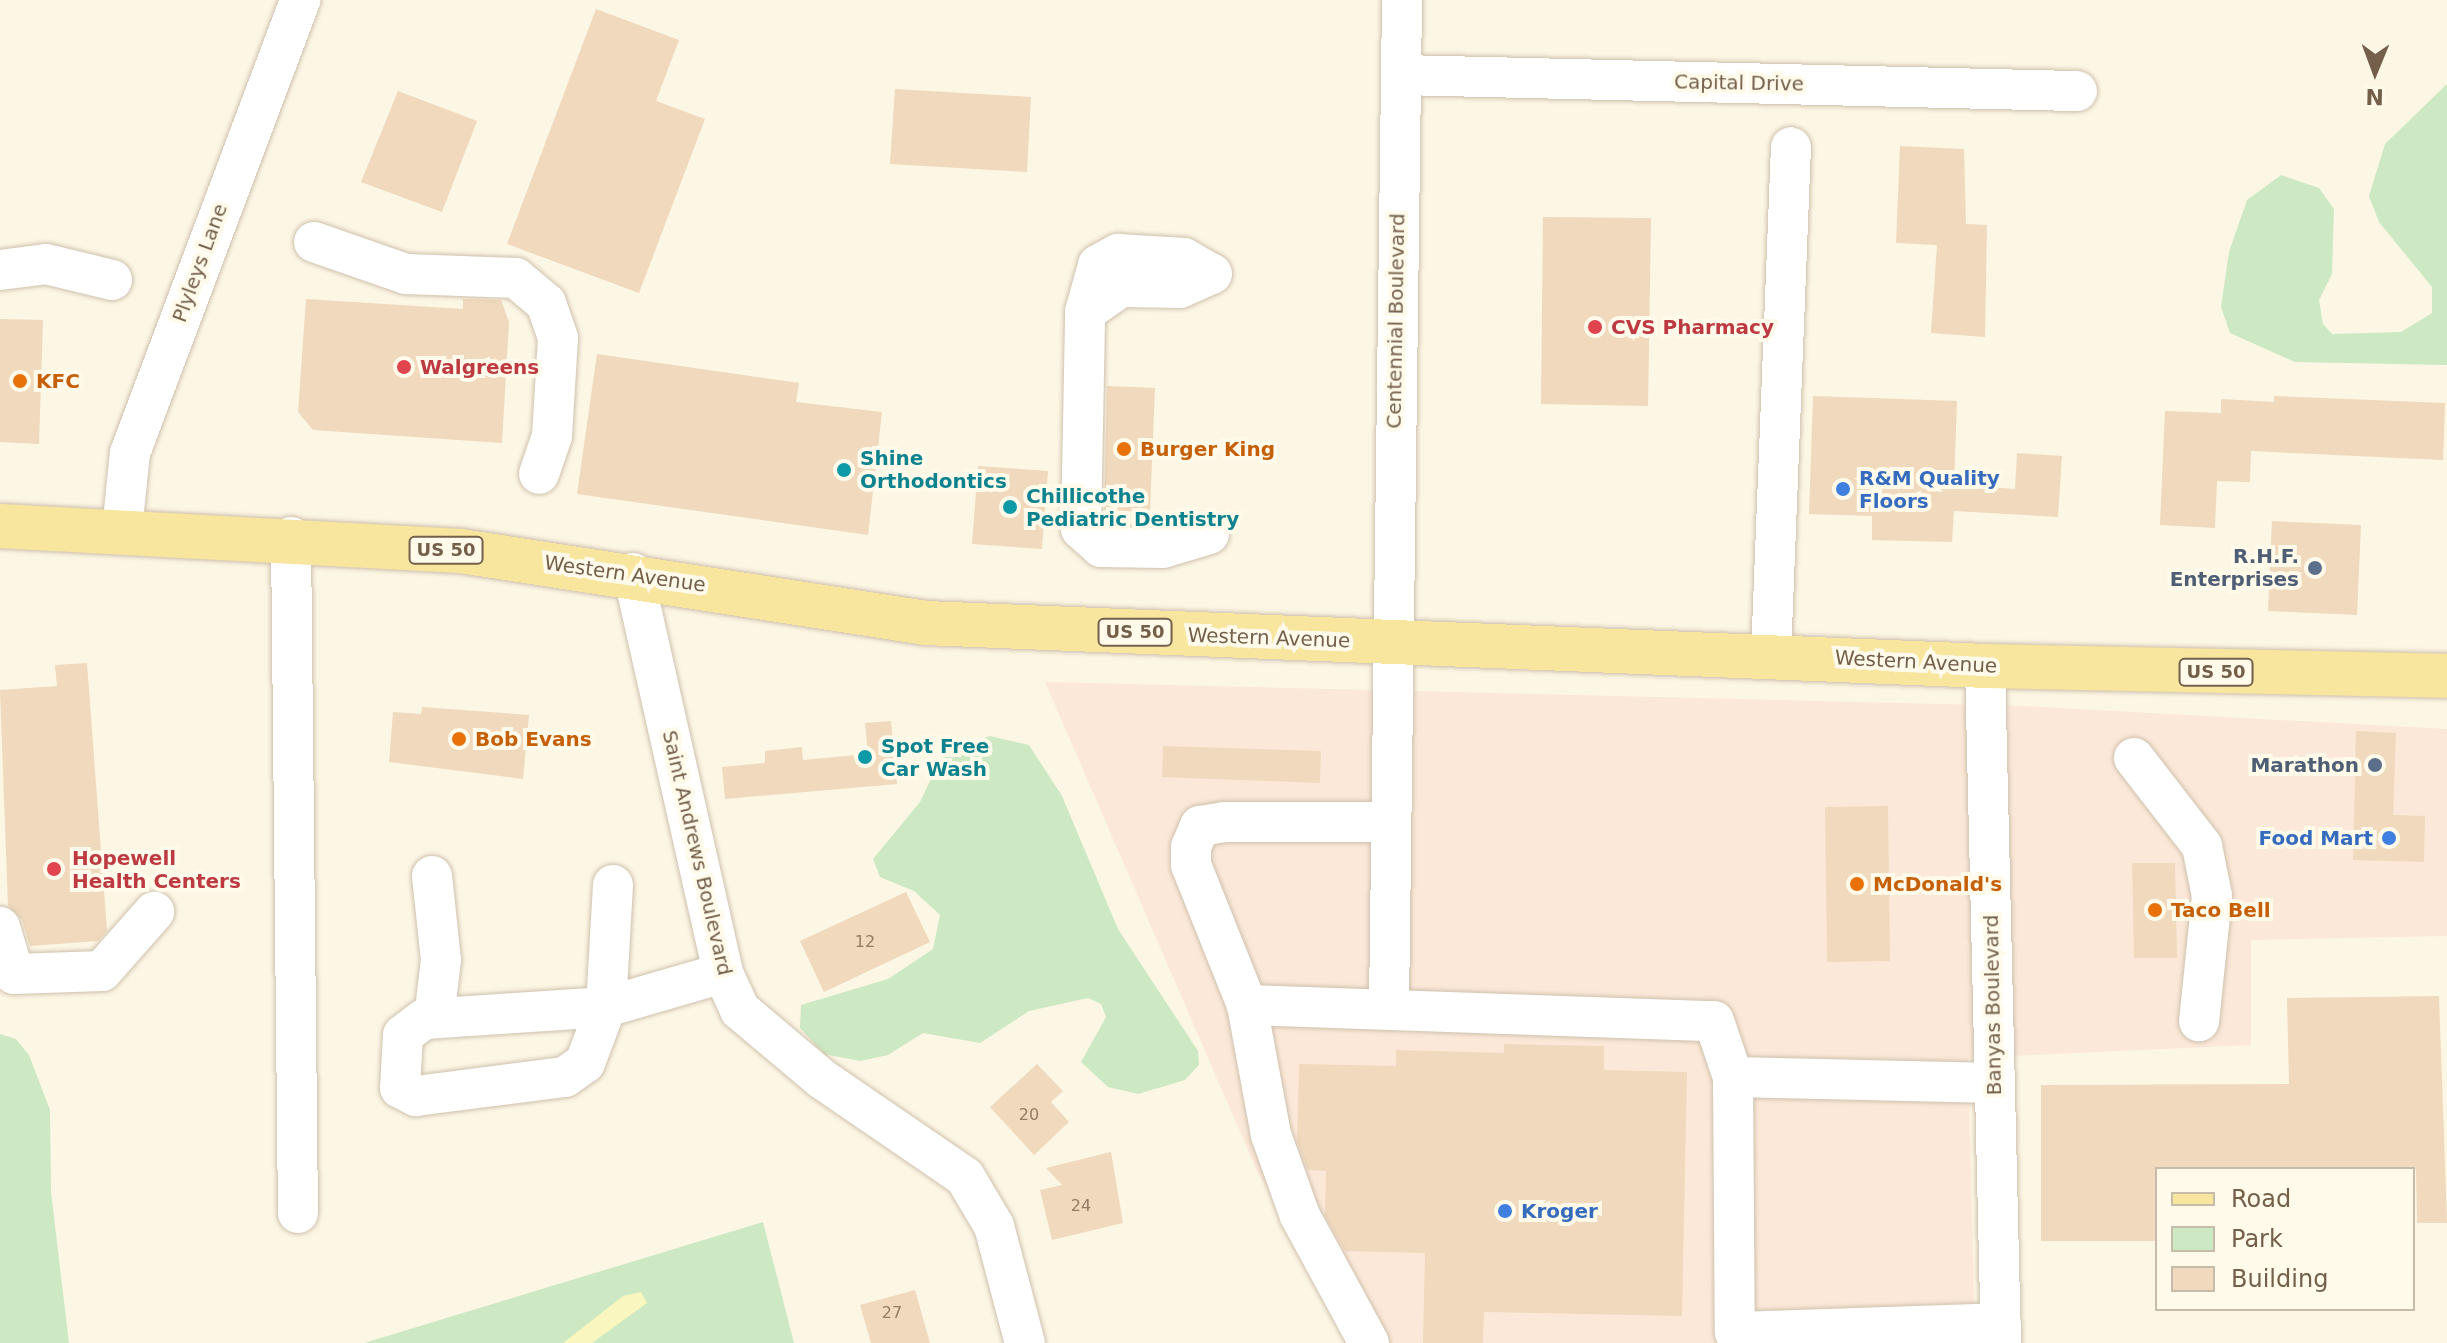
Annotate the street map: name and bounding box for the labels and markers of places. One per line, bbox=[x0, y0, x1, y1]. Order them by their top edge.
place label: CVS Pharmacy bbox=[1611, 315, 1774, 339]
marker: CVS Pharmacy bbox=[1586, 318, 1604, 336]
place label: Walgreens bbox=[420, 355, 539, 379]
marker: Walgreens bbox=[395, 358, 413, 376]
place label: KFC bbox=[36, 369, 80, 393]
marker: KFC bbox=[11, 372, 29, 390]
place label: Burger King bbox=[1140, 437, 1275, 461]
marker: Burger King bbox=[1115, 440, 1133, 458]
place label: Shine Orthodontics bbox=[860, 446, 1007, 493]
marker: Shine Orthodontics bbox=[835, 461, 853, 479]
place label: R&M Quality Floors bbox=[1859, 466, 2000, 513]
marker: R&M Quality Floors bbox=[1834, 480, 1852, 498]
place label: Chillicothe Pediatric Dentistry bbox=[1026, 484, 1239, 531]
marker: Chillicothe Pediatric Dentistry bbox=[1001, 498, 1019, 516]
place label: R.H.F. Enterprises bbox=[2170, 544, 2299, 591]
marker: R.H.F. Enterprises bbox=[2306, 559, 2324, 577]
place label: Bob Evans bbox=[475, 727, 592, 751]
marker: Bob Evans bbox=[450, 730, 468, 748]
place label: Spot Free Car Wash bbox=[881, 734, 989, 781]
marker: Spot Free Car Wash bbox=[856, 748, 874, 766]
place label: Marathon bbox=[2250, 753, 2359, 777]
marker: Marathon bbox=[2366, 756, 2384, 774]
place label: Food Mart bbox=[2259, 826, 2373, 850]
marker: Food Mart bbox=[2380, 829, 2398, 847]
place label: Hopewell Health Centers bbox=[72, 846, 241, 893]
marker: Hopewell Health Centers bbox=[43, 858, 65, 880]
place label: McDonald's bbox=[1873, 872, 2002, 896]
marker: McDonald's bbox=[1848, 875, 1866, 893]
place label: Taco Bell bbox=[2171, 898, 2271, 922]
marker: Taco Bell bbox=[2146, 901, 2164, 919]
place label: Kroger bbox=[1521, 1199, 1598, 1223]
marker: Kroger bbox=[1496, 1202, 1514, 1220]

